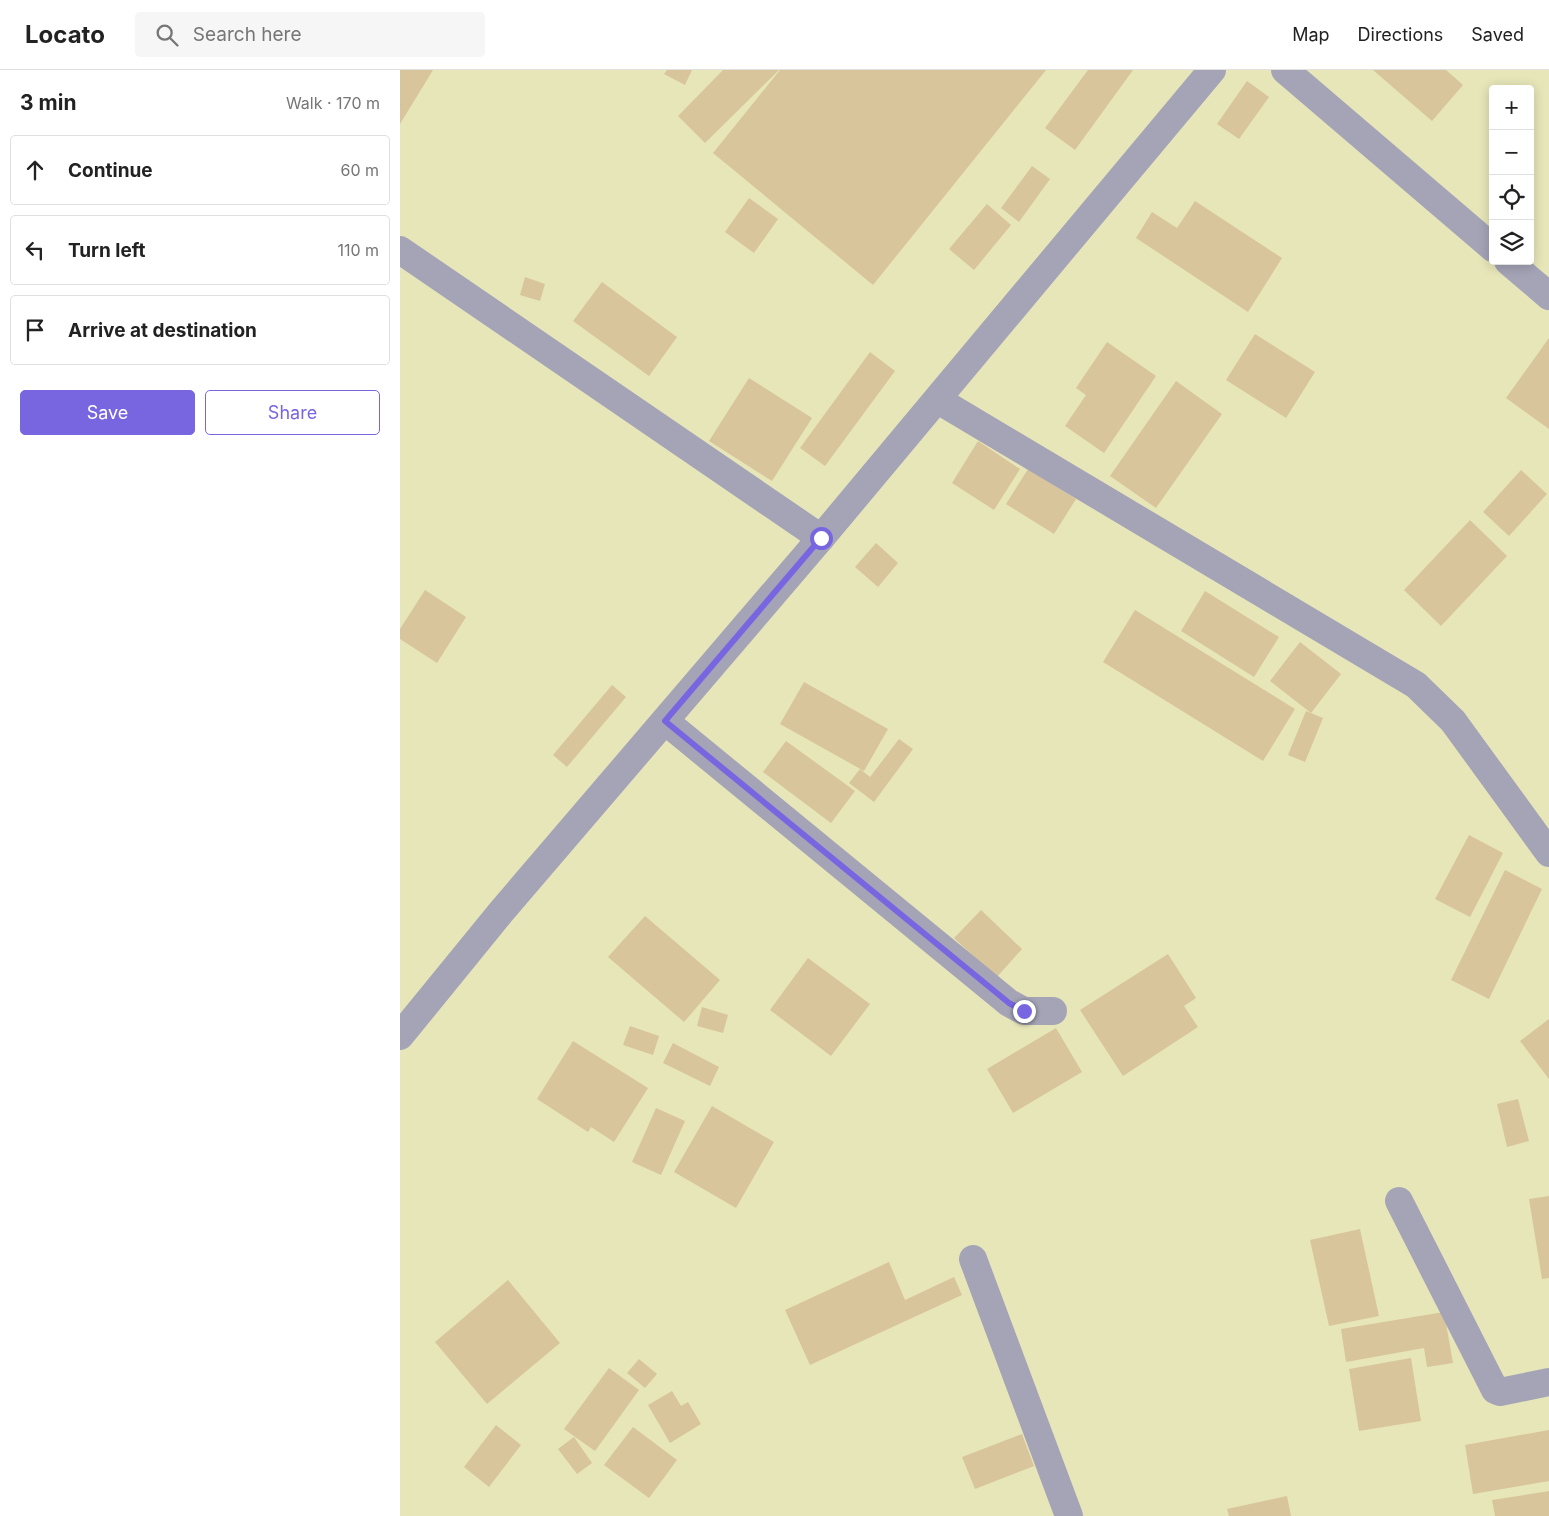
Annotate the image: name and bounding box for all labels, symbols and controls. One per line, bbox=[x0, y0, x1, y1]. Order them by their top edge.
search box bbox=[135, 12, 485, 57]
text: Locato bbox=[25, 20, 105, 49]
icon: search bbox=[153, 21, 181, 49]
text: Search here bbox=[193, 23, 301, 46]
text: Map bbox=[1292, 24, 1330, 45]
text: Directions bbox=[1358, 24, 1443, 45]
text: Saved bbox=[1471, 24, 1524, 45]
map controls bbox=[1489, 85, 1534, 265]
button: + bbox=[1489, 85, 1534, 130]
text: 3 min bbox=[20, 90, 76, 115]
text: Walk · 170 m bbox=[286, 93, 380, 113]
button: − bbox=[1489, 130, 1534, 175]
icon: ahead bbox=[21, 156, 49, 184]
text: Continue bbox=[68, 159, 153, 182]
text: 60 m bbox=[340, 160, 379, 180]
button: locate bbox=[1489, 175, 1534, 220]
button: layers bbox=[1489, 220, 1534, 265]
icon: left bbox=[21, 236, 49, 264]
text: Turn left bbox=[68, 239, 146, 262]
text: 110 m bbox=[337, 240, 379, 260]
icon: arrive bbox=[21, 316, 49, 344]
text: Arrive at destination bbox=[68, 319, 257, 342]
button: Save bbox=[20, 390, 195, 435]
button: Share bbox=[205, 390, 380, 435]
route start bbox=[810, 527, 833, 550]
route end bbox=[1013, 1000, 1036, 1023]

